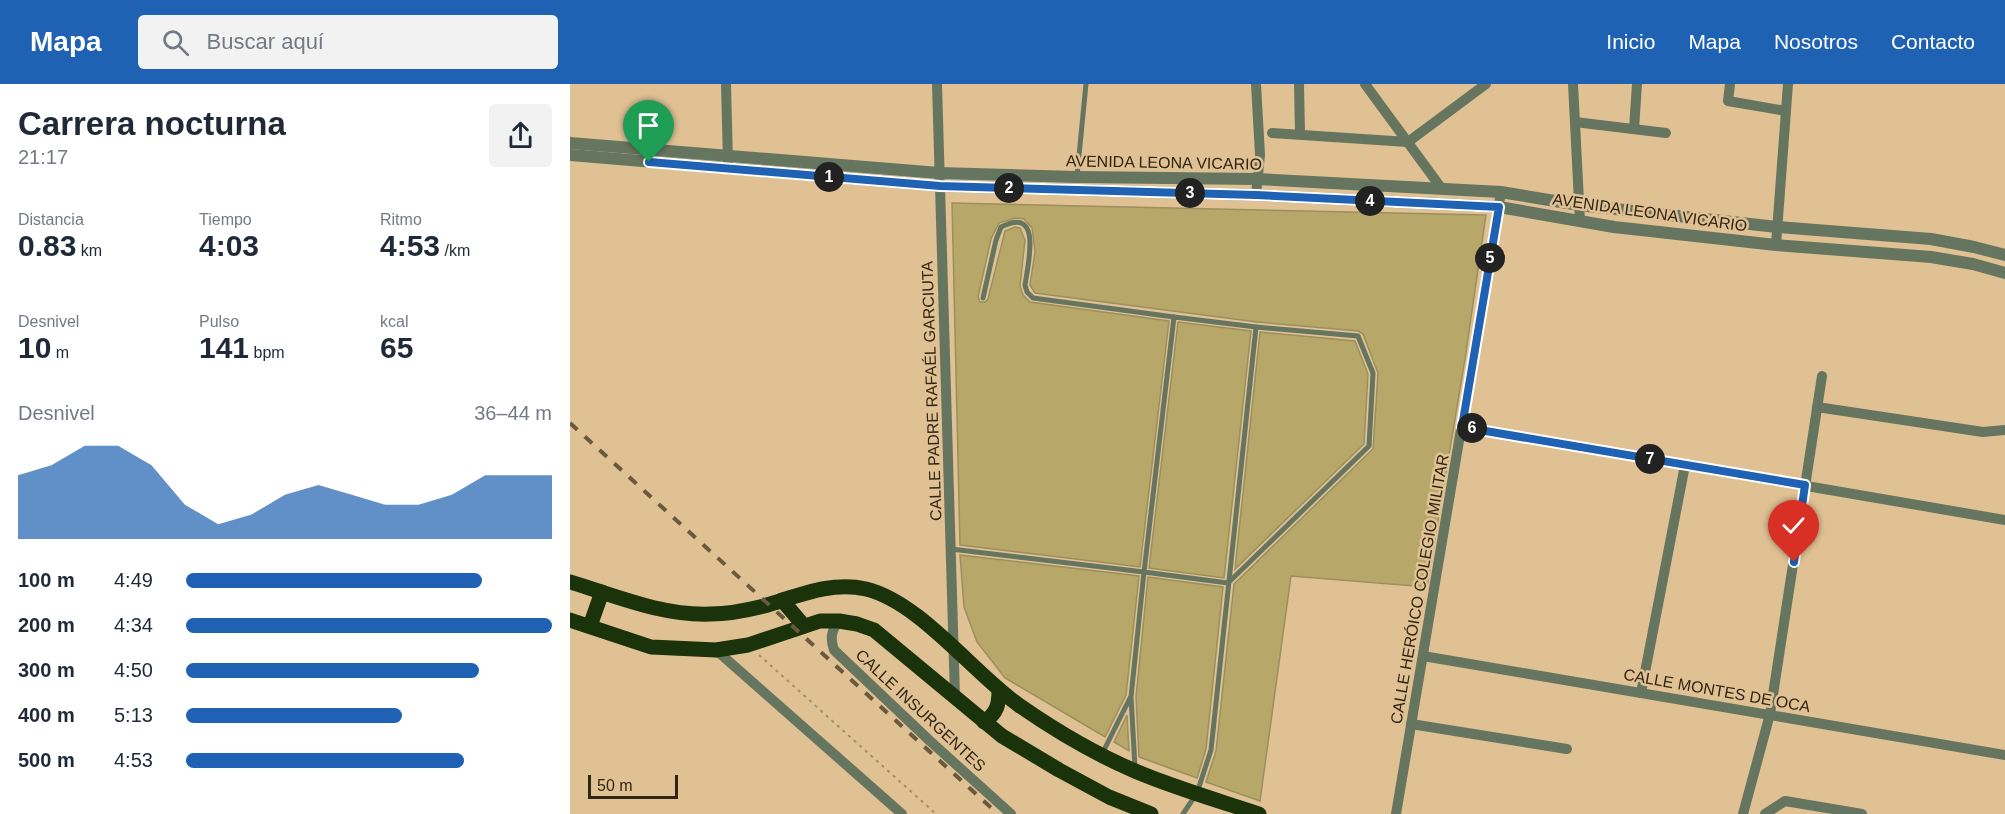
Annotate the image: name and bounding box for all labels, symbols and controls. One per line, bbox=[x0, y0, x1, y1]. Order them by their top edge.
search box bbox=[138, 15, 558, 69]
text: Mapa bbox=[30, 26, 102, 57]
icon: search bbox=[159, 26, 192, 59]
text: Buscar aquí bbox=[207, 29, 324, 54]
text: Inicio bbox=[1606, 30, 1655, 53]
text: Mapa bbox=[1688, 30, 1741, 53]
text: Nosotros bbox=[1774, 30, 1858, 53]
text: Contacto bbox=[1891, 30, 1975, 53]
pin bbox=[623, 100, 674, 162]
button: share bbox=[489, 104, 552, 167]
text: Carrera nocturna bbox=[18, 105, 286, 142]
icon: arrive bbox=[632, 109, 665, 142]
text: 21:17 bbox=[18, 146, 68, 168]
street label: AVENIDA LEONA VICARIO bbox=[1066, 152, 1262, 173]
pin: 1 bbox=[814, 162, 844, 192]
text: 1 bbox=[825, 168, 833, 185]
pin: 2 bbox=[994, 173, 1024, 203]
pin: 3 bbox=[1175, 178, 1205, 208]
text: 2 bbox=[1005, 179, 1013, 196]
text: 3 bbox=[1186, 184, 1194, 201]
pin: 4 bbox=[1355, 186, 1385, 216]
street label: AVENIDA LEONA VICARIO bbox=[1552, 190, 1748, 235]
text: 4 bbox=[1366, 192, 1374, 209]
text: Distancia bbox=[18, 211, 84, 228]
text: Tiempo bbox=[199, 211, 252, 228]
text: Ritmo bbox=[380, 211, 422, 228]
text: 0.83 bbox=[18, 229, 76, 262]
text: 4:03 bbox=[199, 229, 259, 262]
text: 4:53 bbox=[380, 229, 440, 262]
text: km bbox=[76, 242, 102, 259]
text: /km bbox=[440, 242, 470, 259]
pin: 5 bbox=[1475, 243, 1505, 273]
text: 5 bbox=[1486, 249, 1494, 266]
street label: CALLE PADRE RAFAÉL GARCIUTA bbox=[917, 260, 945, 521]
text: Desnivel bbox=[18, 313, 79, 330]
text: Pulso bbox=[199, 313, 239, 330]
text: kcal bbox=[380, 313, 408, 330]
text: 10 bbox=[18, 331, 51, 364]
text: 141 bbox=[199, 331, 249, 364]
text: 65 bbox=[380, 331, 413, 364]
text: m bbox=[51, 344, 69, 361]
text: bpm bbox=[249, 344, 285, 361]
text: Desnivel bbox=[18, 402, 95, 424]
text: 36–44 m bbox=[474, 402, 552, 424]
pin: 6 bbox=[1457, 413, 1487, 443]
text: 6 bbox=[1468, 419, 1476, 436]
pin: 7 bbox=[1635, 444, 1665, 474]
text: 7 bbox=[1646, 450, 1654, 467]
street label: CALLE HERÓICO COLEGIO MILITAR bbox=[1386, 453, 1452, 725]
pin bbox=[1768, 500, 1819, 562]
icon: check bbox=[1777, 509, 1810, 542]
text: 100 m bbox=[18, 569, 75, 591]
text: 4:49 bbox=[114, 569, 153, 591]
text: 200 m bbox=[18, 614, 75, 636]
text: 4:34 bbox=[114, 614, 153, 636]
street label: CALLE INSURGENTES bbox=[852, 646, 989, 775]
text: 300 m bbox=[18, 659, 75, 681]
text: 4:50 bbox=[114, 659, 153, 681]
street label: CALLE MONTES DE OCA bbox=[1622, 666, 1812, 715]
text: 400 m bbox=[18, 704, 75, 726]
text: 5:13 bbox=[114, 704, 153, 726]
text: 500 m bbox=[18, 749, 75, 771]
text: 4:53 bbox=[114, 749, 153, 771]
scale bar bbox=[588, 772, 678, 800]
text: 50 m bbox=[597, 777, 633, 794]

